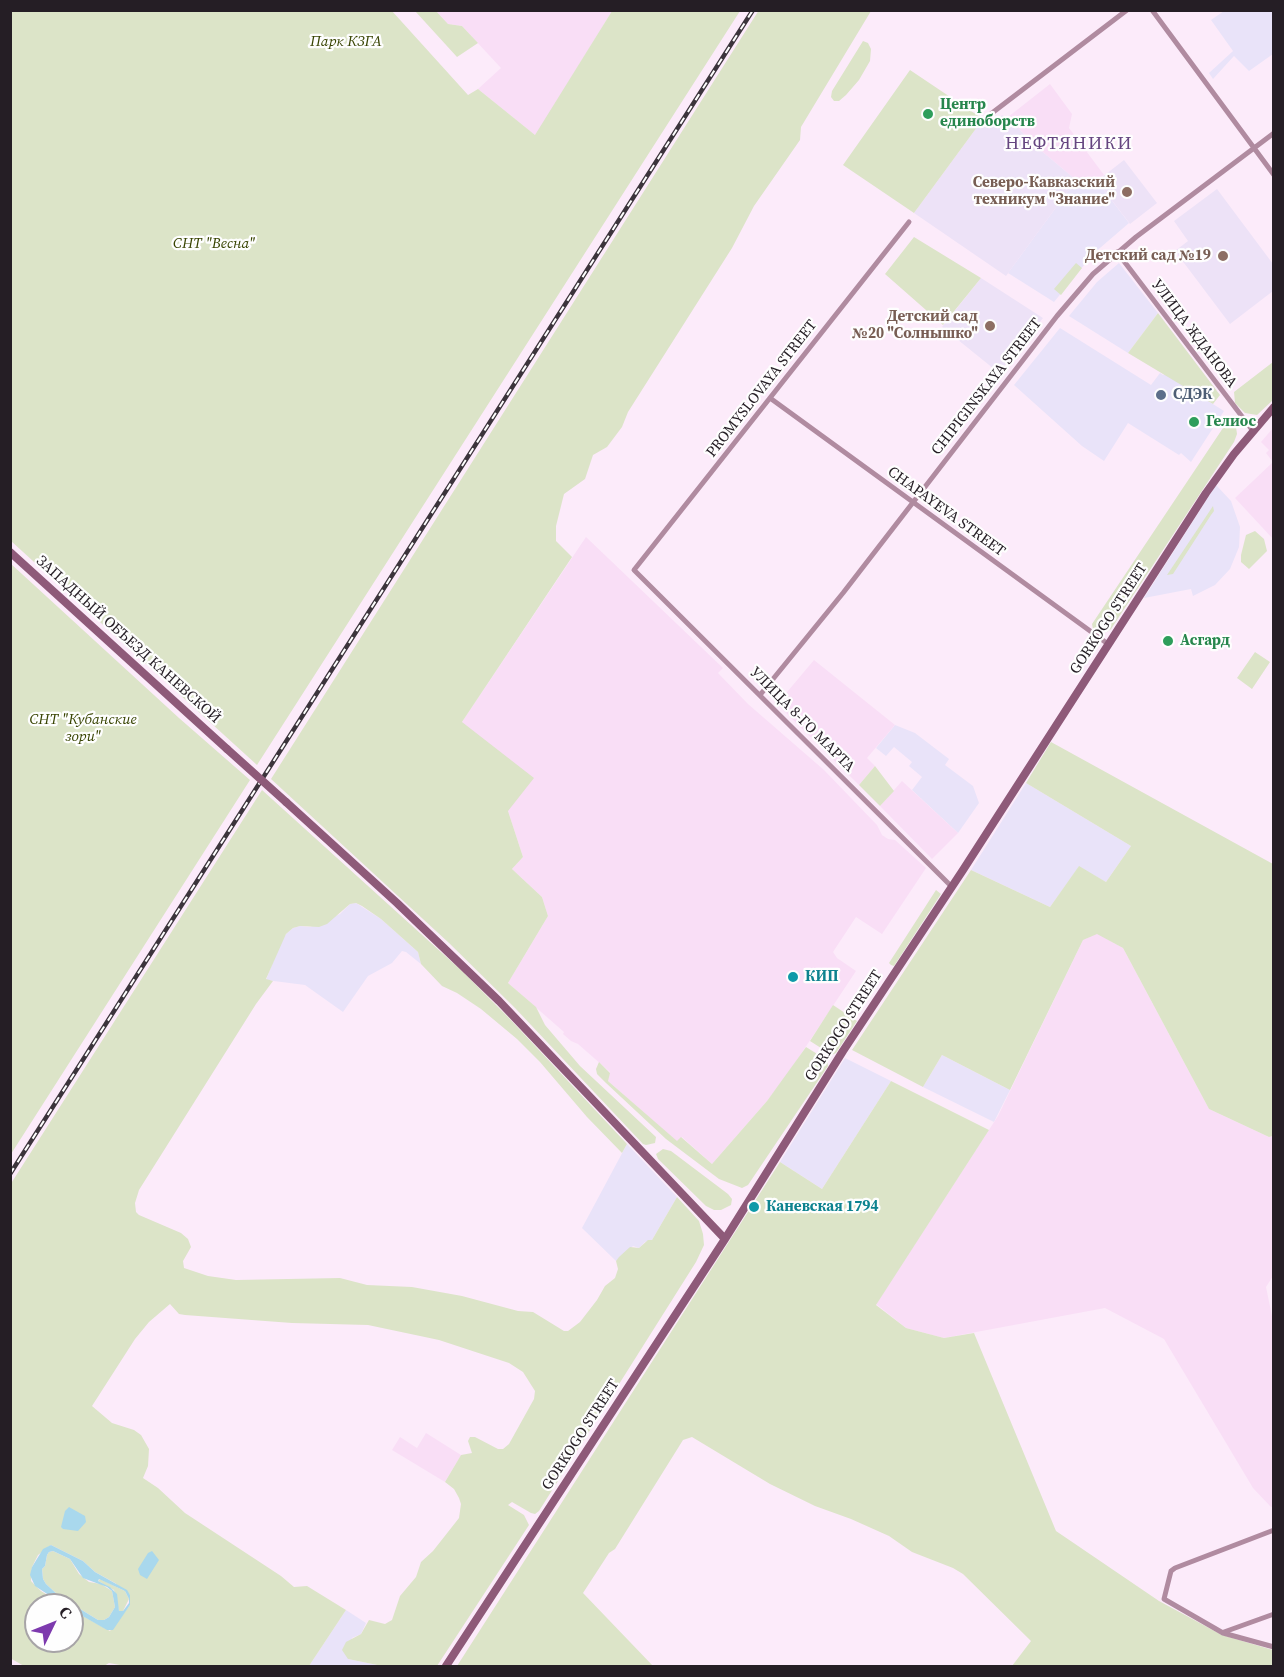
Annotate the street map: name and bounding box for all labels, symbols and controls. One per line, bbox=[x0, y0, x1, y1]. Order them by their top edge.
park label: Парк КЗГА bbox=[310, 33, 382, 51]
place label: Центр единоборств bbox=[940, 96, 1035, 131]
marker: Центр единоборств bbox=[921, 107, 935, 121]
district label: НЕФТЯНИКИ bbox=[1005, 133, 1133, 155]
place label: Северо-Кавказский техникум "Знание" bbox=[973, 174, 1115, 209]
marker: Северо-Кавказский техникум "Знание" bbox=[1120, 185, 1134, 199]
park label: СНТ "Весна" bbox=[173, 235, 255, 253]
place label: Детский сад №19 bbox=[1085, 247, 1211, 265]
marker: Детский сад №19 bbox=[1216, 249, 1230, 263]
street label: УЛИЦА ЖДАНОВА bbox=[1147, 276, 1241, 392]
place label: Детский сад №20 "Солнышко" bbox=[852, 308, 978, 343]
street label: CHIPIGINSKAYA STREET bbox=[928, 315, 1046, 459]
street label: PROMYSLOVAYA STREET bbox=[703, 317, 821, 461]
marker: Детский сад №20 "Солнышко" bbox=[983, 319, 997, 333]
place label: СДЭК bbox=[1173, 386, 1212, 404]
marker: СДЭК bbox=[1154, 388, 1168, 402]
place label: Гелиос bbox=[1206, 413, 1256, 431]
marker: Гелиос bbox=[1187, 415, 1201, 429]
street label: CHAPAYEVA STREET bbox=[884, 463, 1008, 561]
street label: ЗАПАДНЫЙ ОБЪЕЗД КАНЕВСКОЙ bbox=[32, 552, 224, 728]
street label: GORKOGO STREET bbox=[1066, 560, 1152, 678]
place label: Асгард bbox=[1180, 632, 1230, 650]
marker: Асгард bbox=[1161, 634, 1175, 648]
street label: УЛИЦА 8-ГО МАРТА bbox=[746, 664, 858, 776]
park label: СНТ "Кубанские зори" bbox=[29, 711, 137, 746]
street label: GORKOGO STREET bbox=[801, 967, 887, 1085]
place label: КИП bbox=[805, 968, 838, 986]
marker: КИП bbox=[786, 970, 800, 984]
place label: Каневская 1794 bbox=[766, 1198, 879, 1216]
marker: Каневская 1794 bbox=[747, 1200, 761, 1214]
street label: GORKOGO STREET bbox=[538, 1376, 624, 1494]
north arrow bbox=[24, 1593, 84, 1653]
text: С bbox=[54, 1601, 77, 1623]

